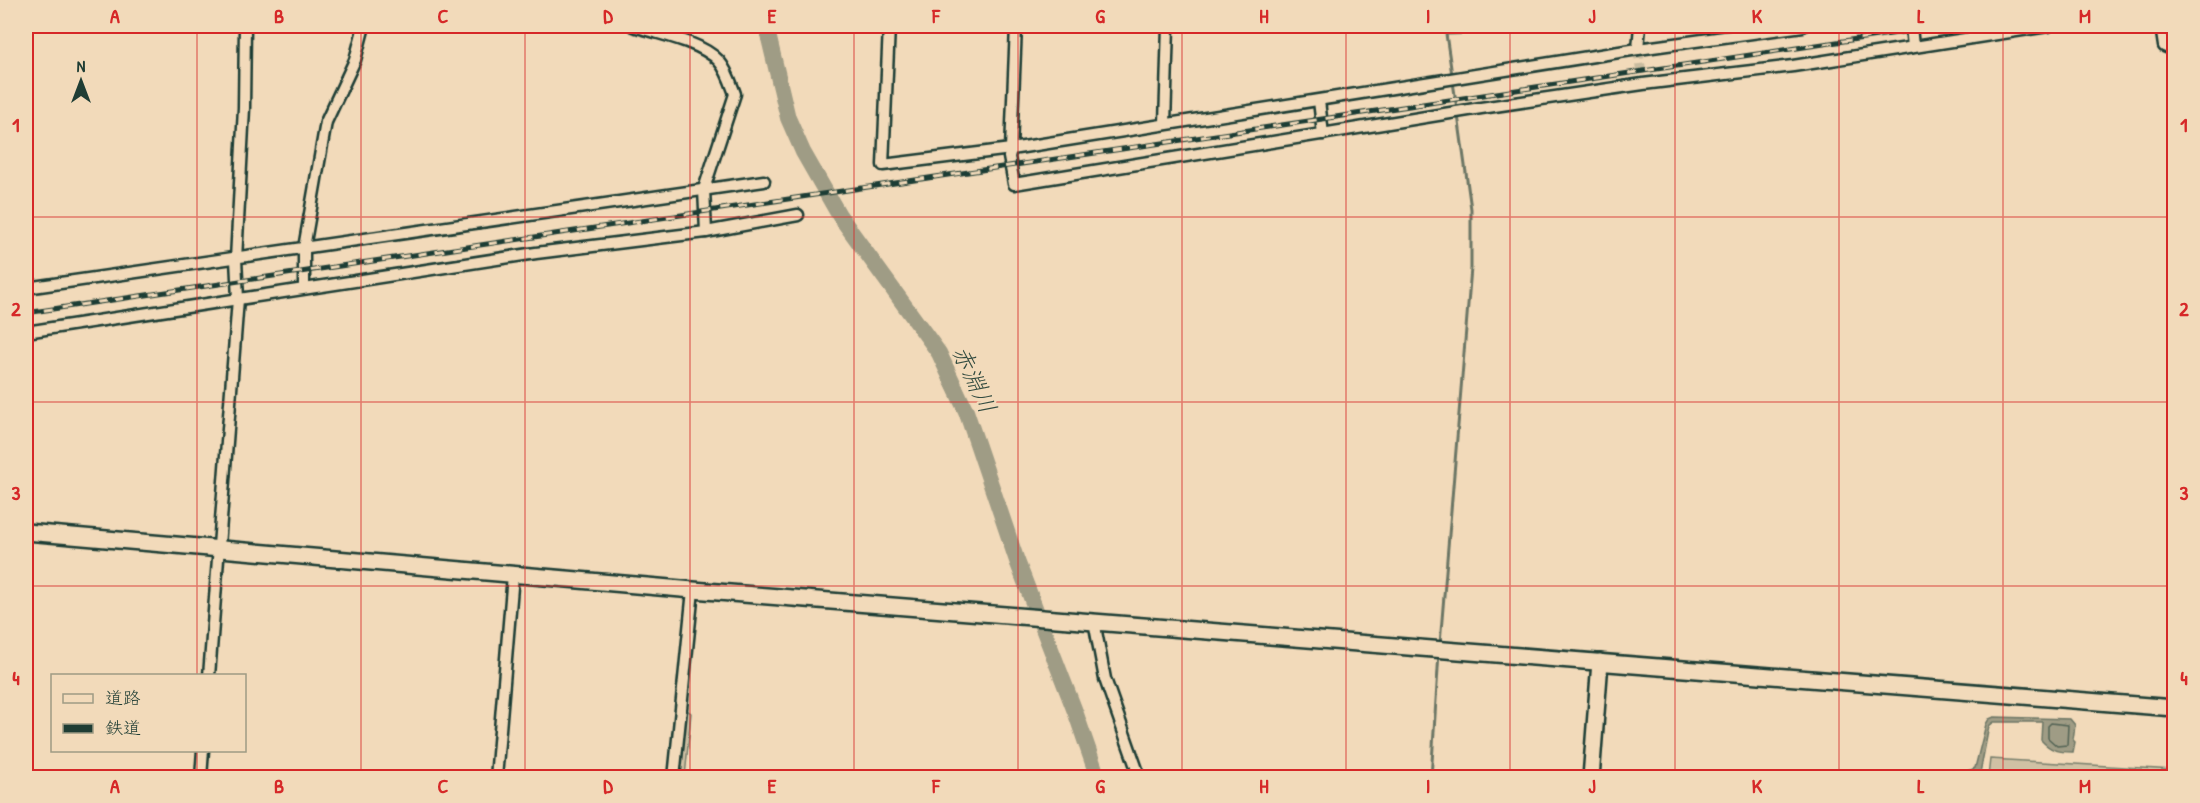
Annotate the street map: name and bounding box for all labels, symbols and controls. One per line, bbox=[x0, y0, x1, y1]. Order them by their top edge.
text: A bbox=[110, 2, 120, 29]
text: B bbox=[274, 2, 284, 29]
text: C bbox=[438, 2, 449, 29]
text: D bbox=[603, 2, 613, 29]
text: E bbox=[768, 2, 777, 29]
text: F bbox=[931, 2, 941, 29]
text: G bbox=[1095, 2, 1105, 29]
text: H bbox=[1259, 2, 1269, 29]
text: I bbox=[1426, 2, 1430, 29]
text: J bbox=[1588, 2, 1596, 29]
text: K bbox=[1752, 2, 1763, 29]
text: L bbox=[1917, 2, 1925, 29]
text: M bbox=[2079, 2, 2091, 29]
north arrow bbox=[51, 51, 111, 111]
text: N bbox=[77, 55, 86, 77]
text: 1 bbox=[12, 111, 20, 138]
text: 1 bbox=[2180, 111, 2188, 138]
text: 2 bbox=[11, 295, 21, 322]
text: 2 bbox=[2179, 295, 2189, 322]
water label: 赤淵川 bbox=[945, 340, 1005, 418]
text: 3 bbox=[12, 479, 21, 506]
text: 3 bbox=[2180, 479, 2189, 506]
text: 4 bbox=[12, 664, 20, 691]
text: 4 bbox=[2180, 664, 2188, 691]
legend bbox=[51, 674, 246, 752]
text: 道路 bbox=[105, 685, 141, 710]
text: 鉄道 bbox=[105, 715, 141, 740]
text: A bbox=[110, 772, 120, 799]
text: B bbox=[274, 772, 284, 799]
text: C bbox=[438, 772, 449, 799]
text: D bbox=[603, 772, 613, 799]
text: E bbox=[768, 772, 777, 799]
text: F bbox=[931, 772, 941, 799]
text: G bbox=[1095, 772, 1105, 799]
text: H bbox=[1259, 772, 1269, 799]
text: I bbox=[1426, 772, 1430, 799]
text: J bbox=[1588, 772, 1596, 799]
text: K bbox=[1752, 772, 1763, 799]
text: L bbox=[1917, 772, 1925, 799]
text: M bbox=[2079, 772, 2091, 799]

